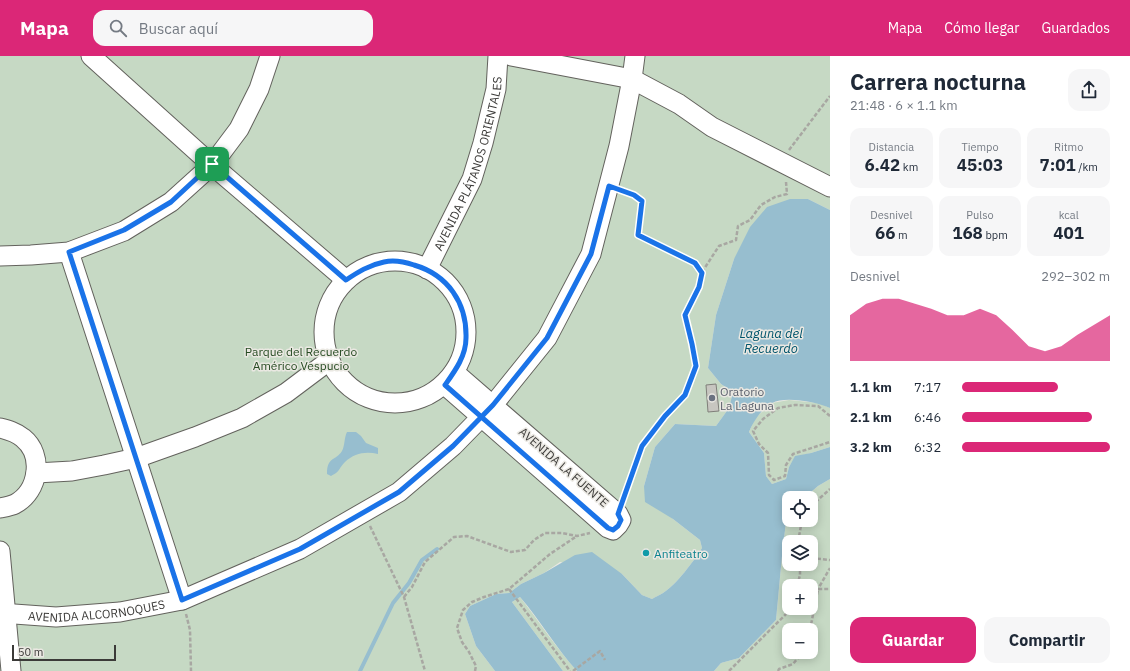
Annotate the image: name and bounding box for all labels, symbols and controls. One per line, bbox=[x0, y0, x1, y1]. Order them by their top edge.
search box bbox=[93, 10, 373, 46]
text: Mapa bbox=[20, 16, 69, 40]
icon: search bbox=[107, 17, 129, 39]
text: Buscar aquí bbox=[139, 19, 218, 38]
text: Mapa bbox=[888, 19, 922, 37]
text: Cómo llegar bbox=[944, 19, 1019, 37]
text: Guardados bbox=[1041, 19, 1110, 37]
text: Carrera nocturna bbox=[850, 67, 1026, 96]
button: share bbox=[1068, 69, 1110, 111]
street label: AVENIDA PLÁTANOS ORIENTALES bbox=[430, 76, 504, 253]
text: 21:48 · 6 × 1.1 km bbox=[850, 97, 958, 114]
text: Distancia bbox=[869, 140, 914, 154]
text: Tiempo bbox=[961, 140, 999, 154]
text: Ritmo bbox=[1054, 140, 1083, 154]
pin bbox=[195, 147, 229, 181]
icon: arrive bbox=[201, 153, 223, 175]
text: 6.42 bbox=[864, 154, 900, 176]
text: 45:03 bbox=[957, 154, 1003, 176]
text: 7:01 bbox=[1039, 154, 1076, 176]
text: km bbox=[900, 160, 918, 174]
text: /km bbox=[1076, 160, 1098, 174]
text: Desnivel bbox=[870, 208, 912, 222]
text: Pulso bbox=[966, 208, 994, 222]
text: kcal bbox=[1059, 208, 1079, 222]
text: 66 bbox=[875, 222, 895, 244]
text: 168 bbox=[952, 222, 983, 244]
text: 401 bbox=[1053, 222, 1084, 244]
text: m bbox=[895, 228, 908, 242]
text: bpm bbox=[983, 228, 1008, 242]
text: Desnivel bbox=[850, 268, 900, 285]
text: 292–302 m bbox=[1041, 268, 1110, 285]
water label: Laguna del Recuerdo bbox=[739, 325, 803, 357]
park label: Parque del Recuerdo Américo Vespucio bbox=[245, 344, 357, 373]
text: 1.1 km bbox=[850, 379, 892, 396]
text: 7:17 bbox=[914, 379, 941, 396]
place label: Oratorio La Laguna bbox=[720, 384, 775, 413]
marker: Oratorio La Laguna bbox=[707, 393, 717, 403]
text: 2.1 km bbox=[850, 409, 892, 426]
text: 6:46 bbox=[914, 409, 941, 426]
street label: AVENIDA LA FUENTE bbox=[516, 424, 612, 510]
text: 3.2 km bbox=[850, 439, 892, 456]
text: 6:32 bbox=[914, 439, 941, 456]
map controls bbox=[782, 491, 818, 659]
button: locate bbox=[782, 491, 818, 527]
button: layers bbox=[782, 535, 818, 571]
place label: Anfiteatro bbox=[654, 546, 708, 561]
marker: Anfiteatro bbox=[641, 548, 651, 558]
button: + bbox=[782, 579, 818, 615]
street label: AVENIDA ALCORNOQUES bbox=[28, 596, 166, 625]
button: Guardar bbox=[850, 617, 976, 663]
button: Compartir bbox=[984, 617, 1110, 663]
button: − bbox=[782, 623, 818, 659]
scale bar bbox=[12, 643, 116, 662]
text: 50 m bbox=[18, 645, 43, 659]

